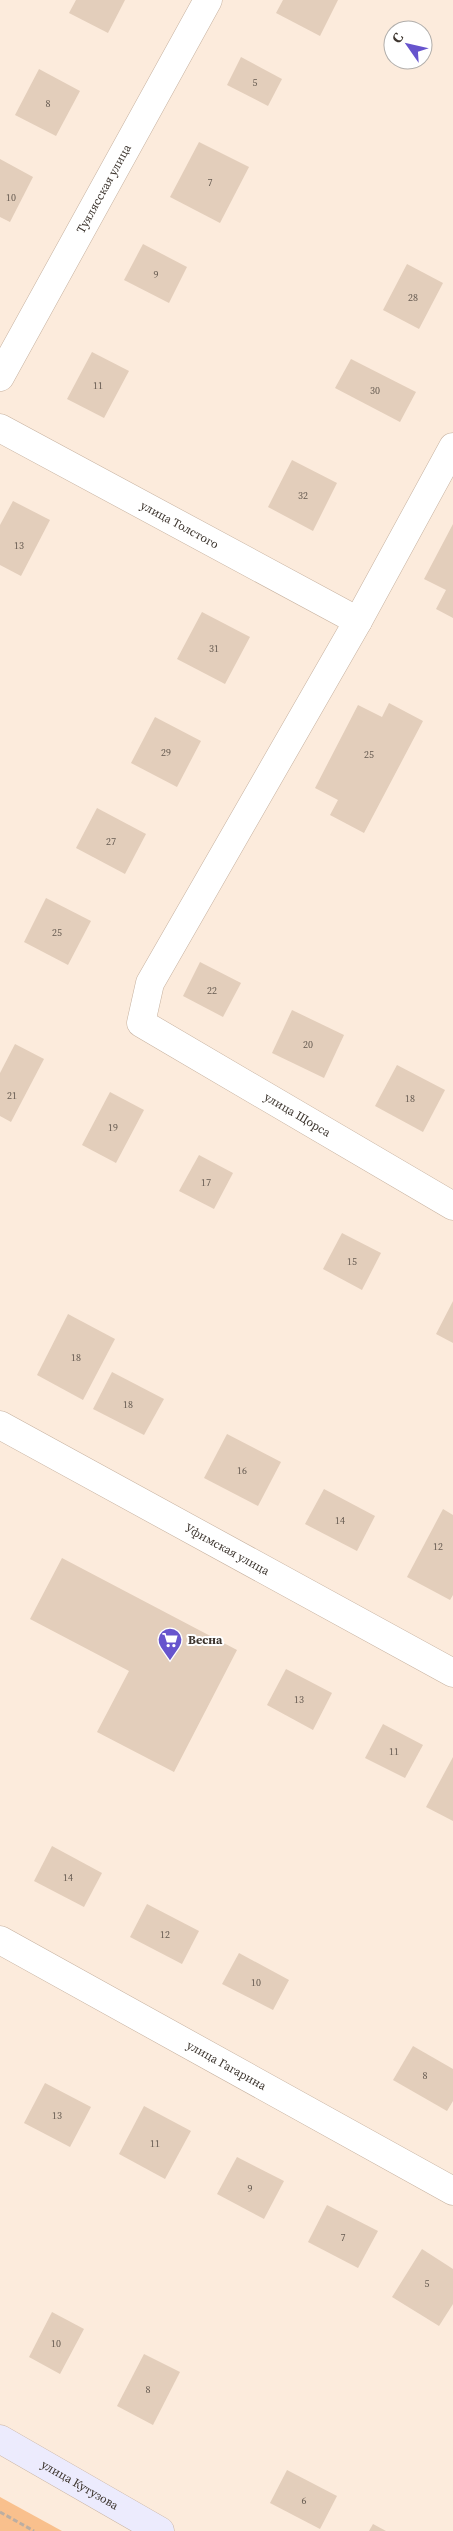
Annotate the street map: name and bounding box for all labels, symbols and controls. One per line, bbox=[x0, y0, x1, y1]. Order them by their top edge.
north arrow bbox=[383, 20, 433, 70]
text: С bbox=[386, 28, 408, 47]
house number: 5 bbox=[253, 76, 258, 89]
house number: 8 bbox=[46, 97, 51, 110]
street label: Туялясская улица bbox=[73, 141, 135, 236]
house number: 7 bbox=[208, 176, 213, 189]
house number: 10 bbox=[6, 191, 16, 204]
house number: 9 bbox=[154, 268, 159, 281]
house number: 28 bbox=[408, 291, 418, 304]
house number: 11 bbox=[93, 379, 103, 392]
house number: 30 bbox=[370, 384, 380, 397]
house number: 32 bbox=[298, 489, 308, 502]
street label: улица Толстого bbox=[138, 497, 222, 553]
house number: 13 bbox=[14, 539, 24, 552]
house number: 31 bbox=[209, 642, 219, 655]
house number: 29 bbox=[161, 746, 171, 759]
house number: 25 bbox=[364, 748, 374, 761]
house number: 27 bbox=[106, 835, 116, 848]
house number: 25 bbox=[52, 926, 62, 939]
house number: 22 bbox=[207, 984, 217, 997]
house number: 20 bbox=[303, 1038, 313, 1051]
house number: 21 bbox=[7, 1089, 17, 1102]
street label: улица Щорса bbox=[261, 1089, 334, 1141]
house number: 18 bbox=[405, 1092, 415, 1105]
house number: 19 bbox=[108, 1121, 118, 1134]
house number: 17 bbox=[201, 1176, 211, 1189]
house number: 15 bbox=[347, 1255, 357, 1268]
house number: 18 bbox=[71, 1351, 81, 1364]
house number: 18 bbox=[123, 1398, 133, 1411]
house number: 16 bbox=[237, 1464, 247, 1477]
house number: 14 bbox=[335, 1514, 345, 1527]
street label: Уфимская улица bbox=[182, 1520, 273, 1579]
house number: 12 bbox=[433, 1540, 443, 1553]
supermarket icon: Весна bbox=[157, 1627, 183, 1661]
place label: Весна bbox=[188, 1632, 223, 1648]
house number: 13 bbox=[294, 1693, 304, 1706]
house number: 11 bbox=[389, 1745, 399, 1758]
house number: 14 bbox=[63, 1871, 73, 1884]
house number: 12 bbox=[160, 1928, 170, 1941]
house number: 10 bbox=[251, 1976, 261, 1989]
street label: улица Гагарина bbox=[184, 2037, 270, 2094]
house number: 8 bbox=[423, 2069, 428, 2082]
house number: 13 bbox=[52, 2109, 62, 2122]
house number: 11 bbox=[150, 2137, 160, 2150]
house number: 9 bbox=[248, 2182, 253, 2195]
house number: 7 bbox=[341, 2231, 346, 2244]
house number: 5 bbox=[425, 2277, 430, 2290]
house number: 10 bbox=[51, 2337, 61, 2350]
house number: 8 bbox=[146, 2383, 151, 2396]
street label: улица Кутузова bbox=[38, 2456, 122, 2514]
house number: 6 bbox=[302, 2494, 307, 2507]

